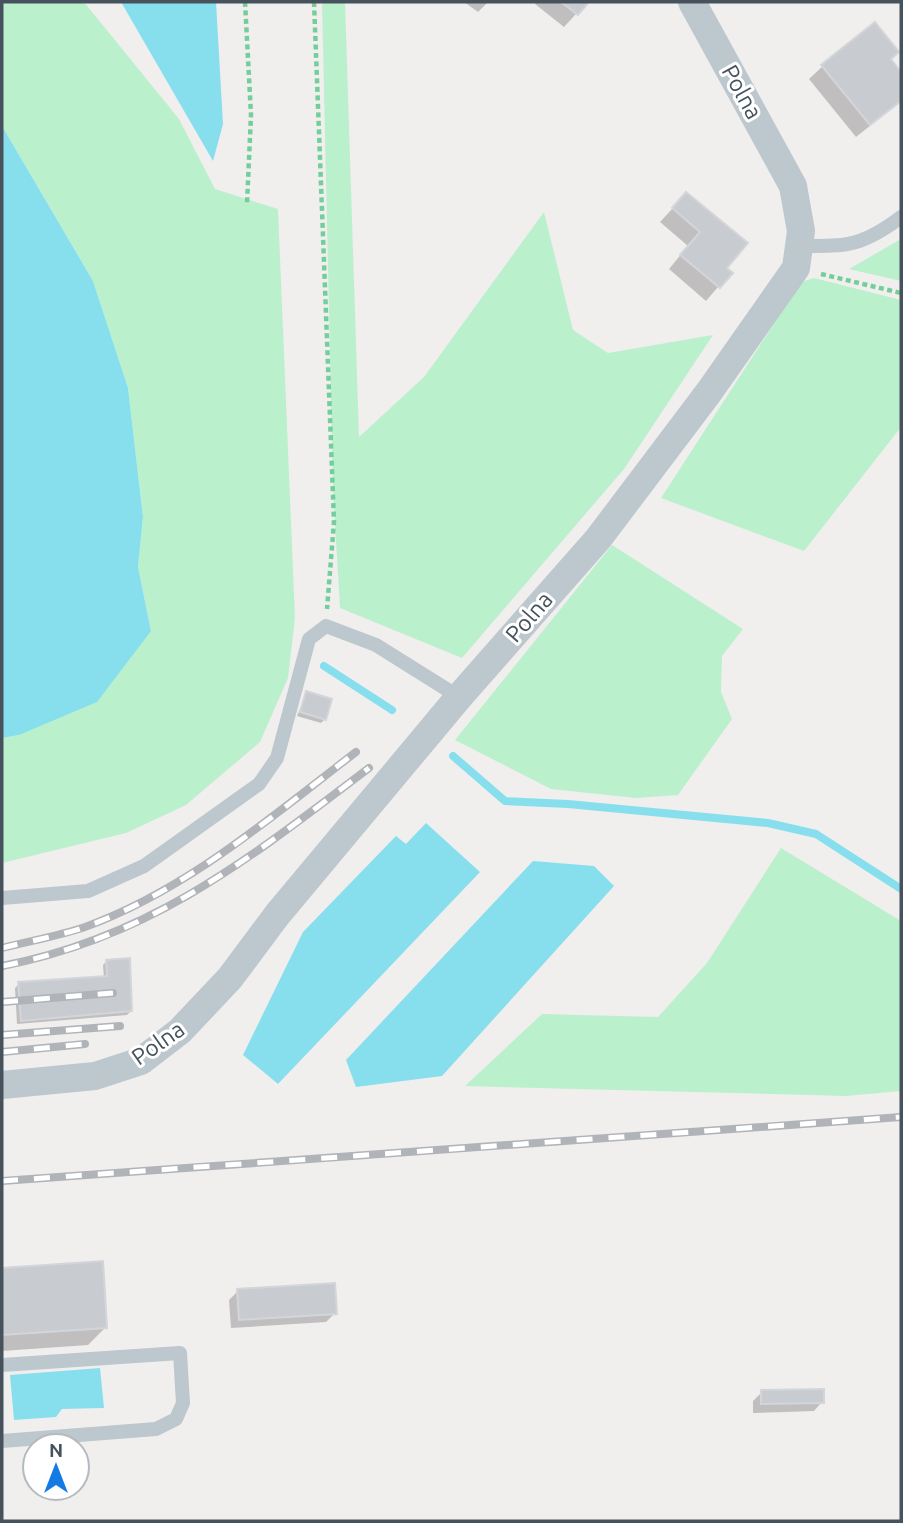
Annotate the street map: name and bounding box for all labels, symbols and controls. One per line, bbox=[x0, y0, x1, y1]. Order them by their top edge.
street label: Polna bbox=[717, 60, 767, 123]
street label: Polna bbox=[500, 587, 557, 647]
street label: Polna bbox=[127, 1016, 189, 1069]
north arrow bbox=[21, 1432, 91, 1502]
text: N bbox=[49, 1439, 63, 1461]

